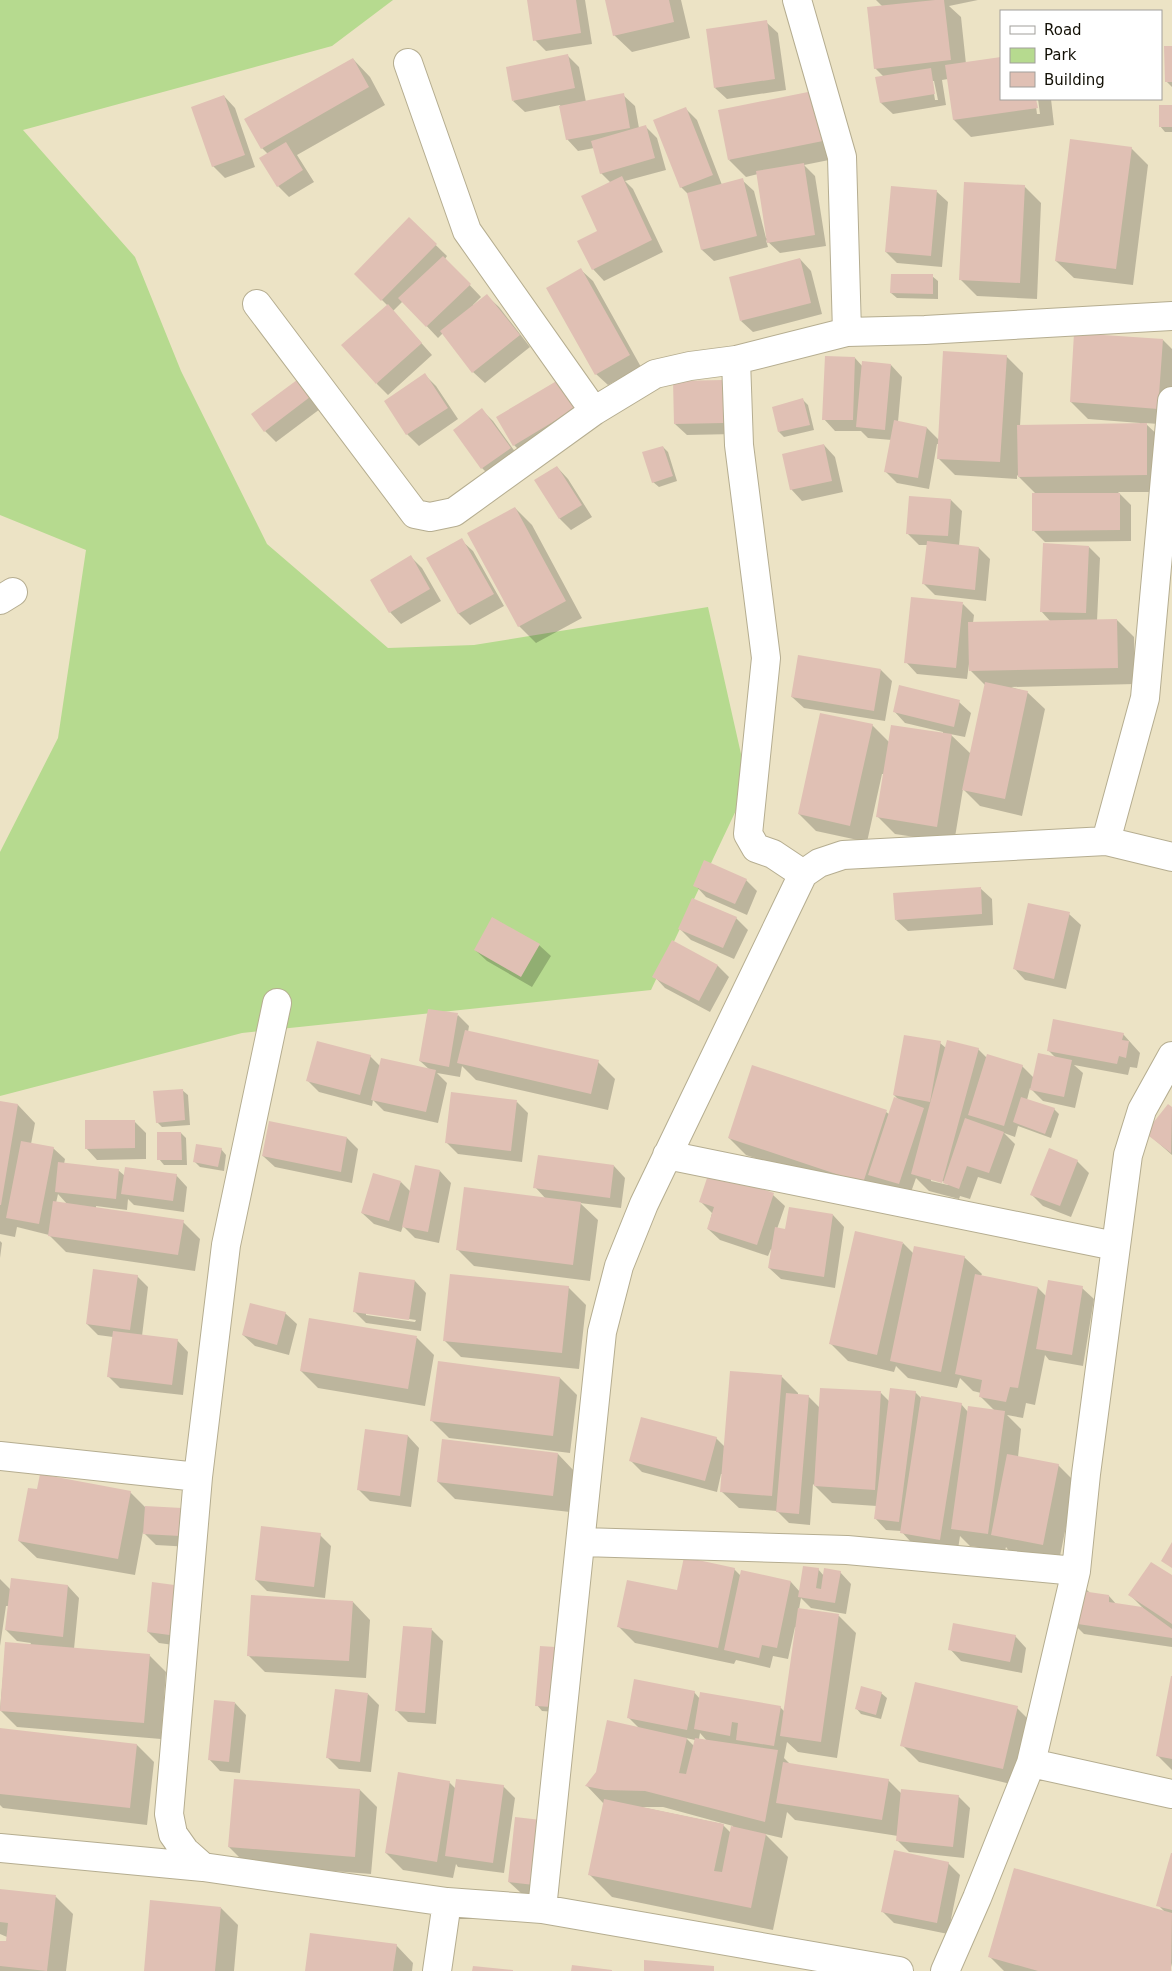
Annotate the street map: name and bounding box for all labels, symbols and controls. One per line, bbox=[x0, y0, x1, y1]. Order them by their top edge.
legend bbox=[1000, 10, 1162, 100]
text: Road bbox=[1044, 21, 1082, 39]
text: Park bbox=[1044, 46, 1077, 64]
text: Building bbox=[1044, 71, 1105, 89]

